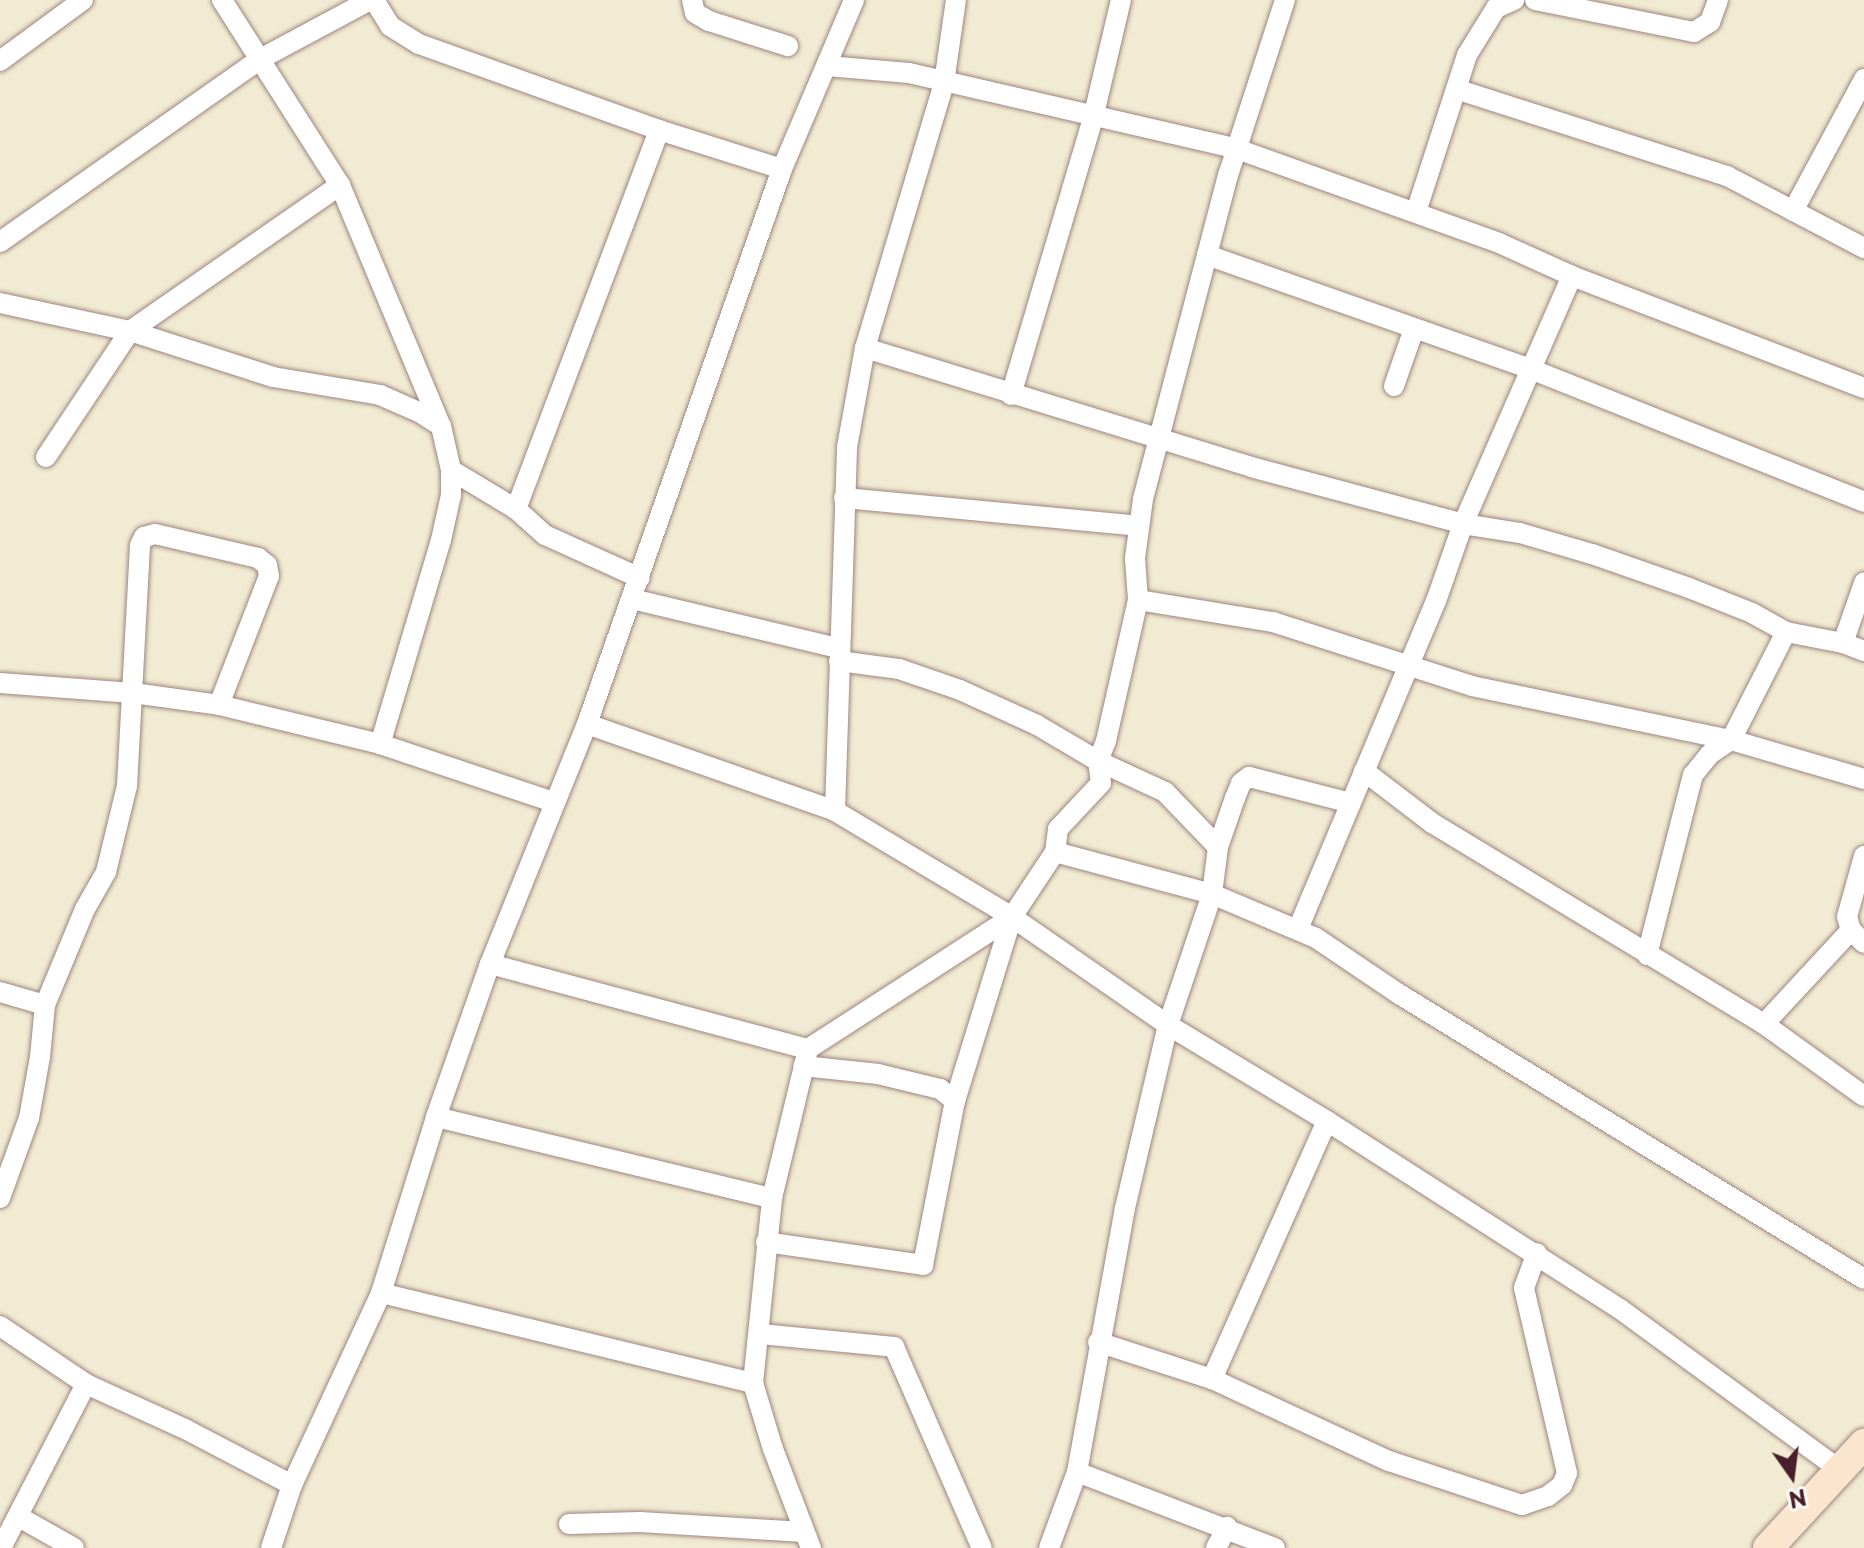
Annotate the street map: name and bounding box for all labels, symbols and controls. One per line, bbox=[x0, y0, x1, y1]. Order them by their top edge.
north arrow bbox=[1752, 1436, 1832, 1516]
text: N bbox=[1785, 1482, 1810, 1518]

